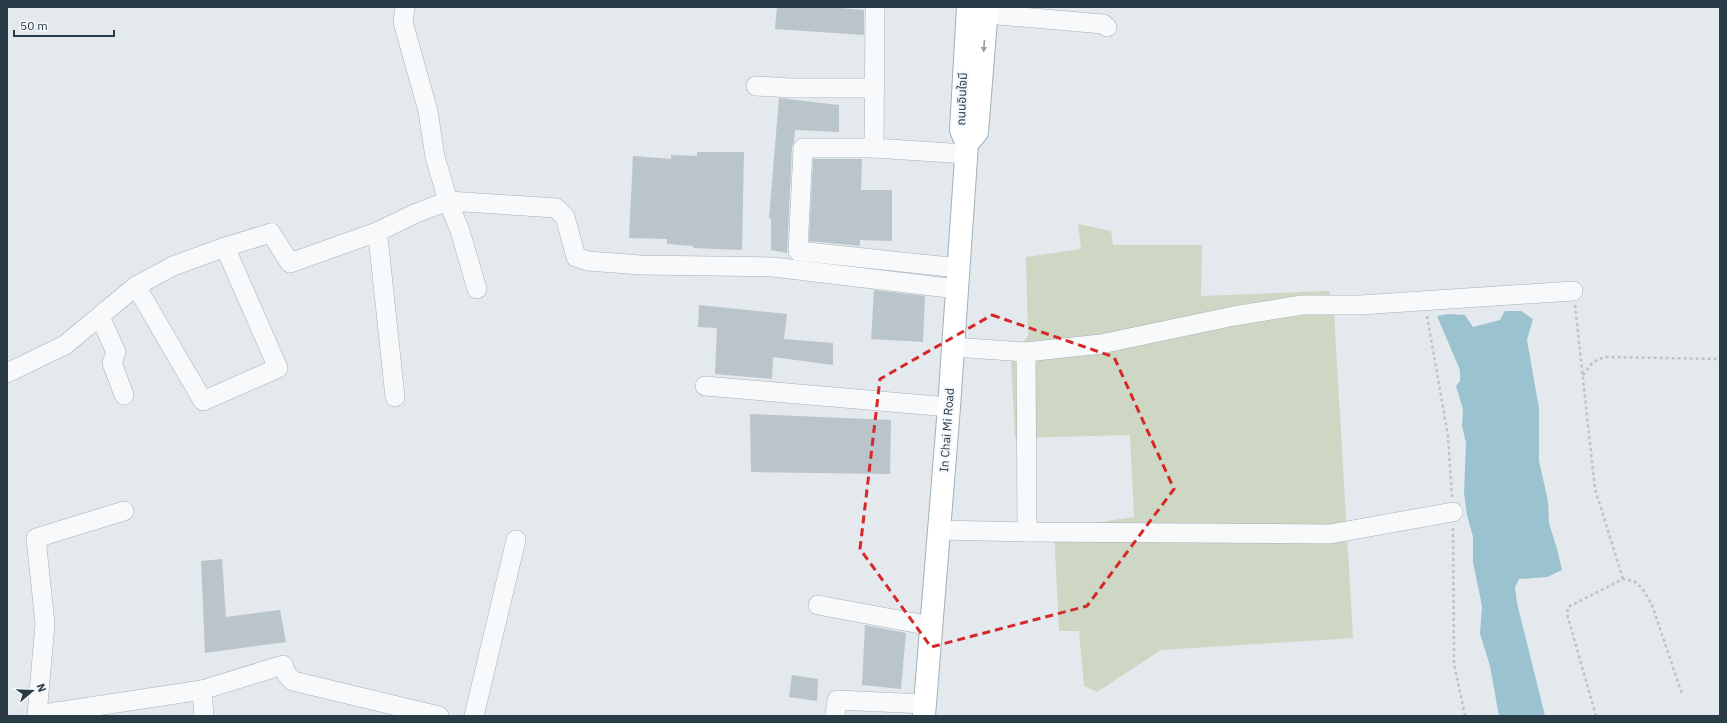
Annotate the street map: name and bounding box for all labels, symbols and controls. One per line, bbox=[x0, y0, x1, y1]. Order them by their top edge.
scale bar bbox=[14, 12, 114, 38]
text: 50 m bbox=[20, 18, 48, 33]
one-way arrow bbox=[980, 40, 987, 52]
street label: ถนนอินใจมี bbox=[953, 72, 970, 126]
street label: In Chai Mi Road bbox=[936, 387, 957, 472]
north arrow bbox=[12, 671, 52, 711]
text: N bbox=[34, 682, 49, 694]

